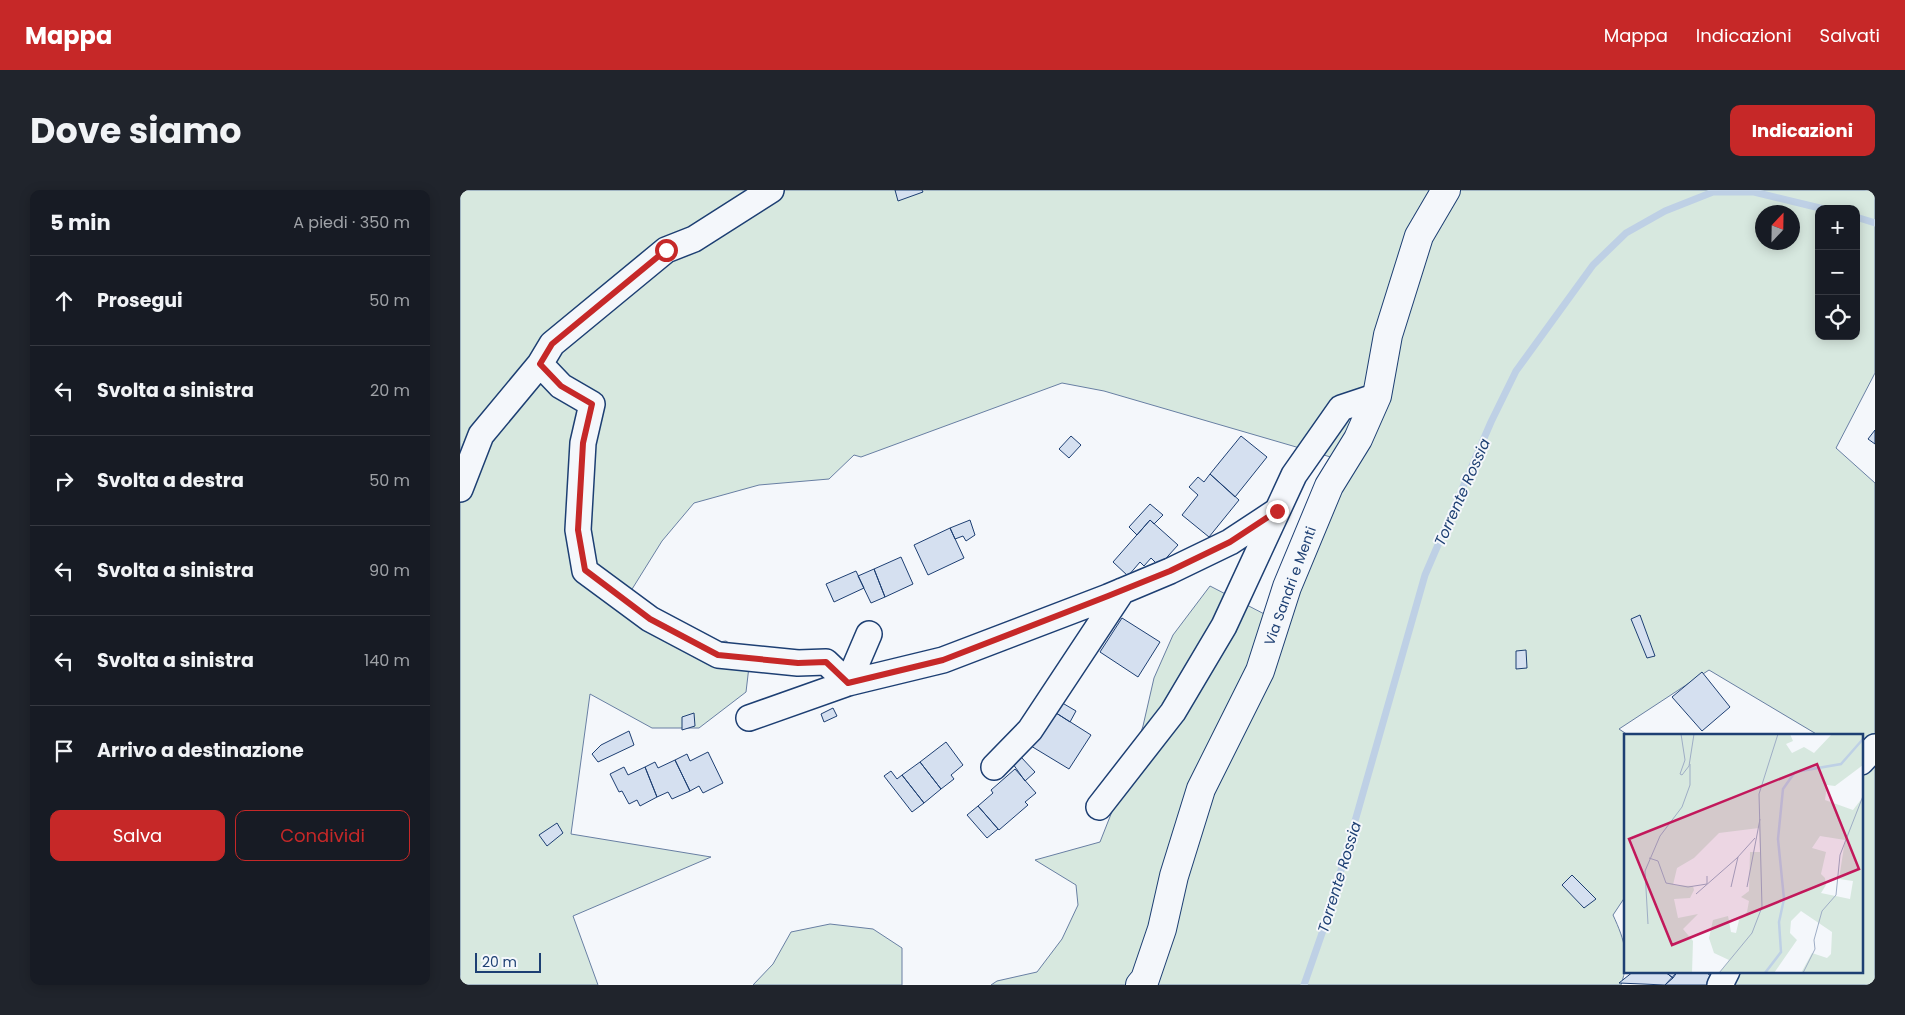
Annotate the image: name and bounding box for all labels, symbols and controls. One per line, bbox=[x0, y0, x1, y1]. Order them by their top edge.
text: Mappa bbox=[25, 19, 112, 52]
text: Mappa bbox=[1604, 23, 1668, 48]
text: Indicazioni bbox=[1696, 23, 1792, 48]
text: Salvati bbox=[1820, 23, 1880, 48]
button: Indicazioni bbox=[1730, 105, 1875, 156]
text: Dove siamo bbox=[30, 106, 242, 155]
north arrow bbox=[1755, 205, 1800, 250]
map controls bbox=[1815, 205, 1860, 340]
button: + bbox=[1815, 205, 1860, 250]
text: 5 min bbox=[50, 208, 111, 237]
text: A piedi · 350 m bbox=[293, 211, 410, 234]
route start bbox=[655, 239, 678, 262]
button: − bbox=[1815, 250, 1860, 295]
icon: ahead bbox=[50, 287, 78, 315]
text: Prosegui bbox=[97, 287, 183, 314]
text: 50 m bbox=[369, 289, 410, 312]
button: locate bbox=[1815, 295, 1860, 340]
icon: left bbox=[50, 377, 78, 405]
text: Svolta a sinistra bbox=[97, 377, 254, 404]
text: 20 m bbox=[370, 379, 410, 402]
water label: Torrente Rossia bbox=[1429, 435, 1495, 549]
icon: right bbox=[50, 467, 78, 495]
text: Svolta a destra bbox=[97, 467, 244, 494]
text: 50 m bbox=[369, 469, 410, 492]
route end bbox=[1266, 500, 1289, 523]
street label: Via Sandri e Menti bbox=[1259, 524, 1321, 648]
icon: left bbox=[50, 557, 78, 585]
text: Svolta a sinistra bbox=[97, 557, 254, 584]
text: 90 m bbox=[369, 559, 410, 582]
icon: left bbox=[50, 647, 78, 675]
text: Svolta a sinistra bbox=[97, 647, 254, 674]
text: 140 m bbox=[364, 649, 410, 672]
inset map bbox=[1624, 734, 1862, 972]
icon: arrive bbox=[50, 737, 78, 765]
text: Arrivo a destinazione bbox=[97, 737, 304, 764]
button: Salva bbox=[50, 810, 225, 861]
button: Condividi bbox=[235, 810, 410, 861]
water label: Torrente Rossia bbox=[1312, 819, 1366, 935]
scale bar bbox=[475, 950, 541, 973]
text: 20 m bbox=[482, 952, 517, 972]

